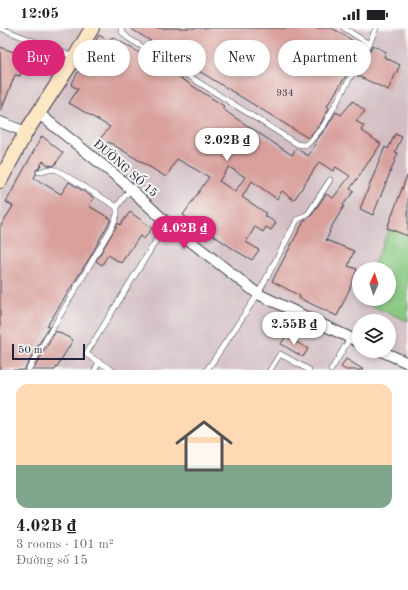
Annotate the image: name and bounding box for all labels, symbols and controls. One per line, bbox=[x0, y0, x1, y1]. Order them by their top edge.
text: 12:05 bbox=[20, 7, 59, 22]
chip: Buy bbox=[12, 40, 65, 76]
chip: Rent bbox=[73, 40, 130, 76]
chip: Filters bbox=[138, 40, 206, 76]
chip: New bbox=[214, 40, 270, 76]
chip: Apartment bbox=[278, 40, 371, 76]
house number: 934 bbox=[276, 88, 294, 98]
pin: 2.02B ₫ bbox=[190, 128, 264, 162]
street label: ĐƯỜNG SỐ 15 bbox=[91, 134, 163, 200]
text: 2.02B ₫ bbox=[204, 134, 250, 147]
pin: 4.02B ₫ bbox=[147, 216, 221, 250]
text: 4.02B ₫ bbox=[161, 222, 207, 235]
north arrow bbox=[352, 262, 396, 306]
map controls bbox=[352, 262, 396, 358]
pin: 2.55B ₫ bbox=[257, 312, 331, 346]
button: layers bbox=[352, 314, 396, 358]
text: 2.55B ₫ bbox=[271, 318, 317, 331]
scale bar bbox=[12, 342, 85, 361]
text: 50 m bbox=[18, 345, 43, 356]
icon: home bbox=[168, 410, 240, 482]
text: 4.02B ₫ bbox=[16, 518, 76, 535]
text: 3 rooms · 101 m² bbox=[16, 538, 114, 551]
text: Đường số 15 bbox=[16, 554, 88, 567]

